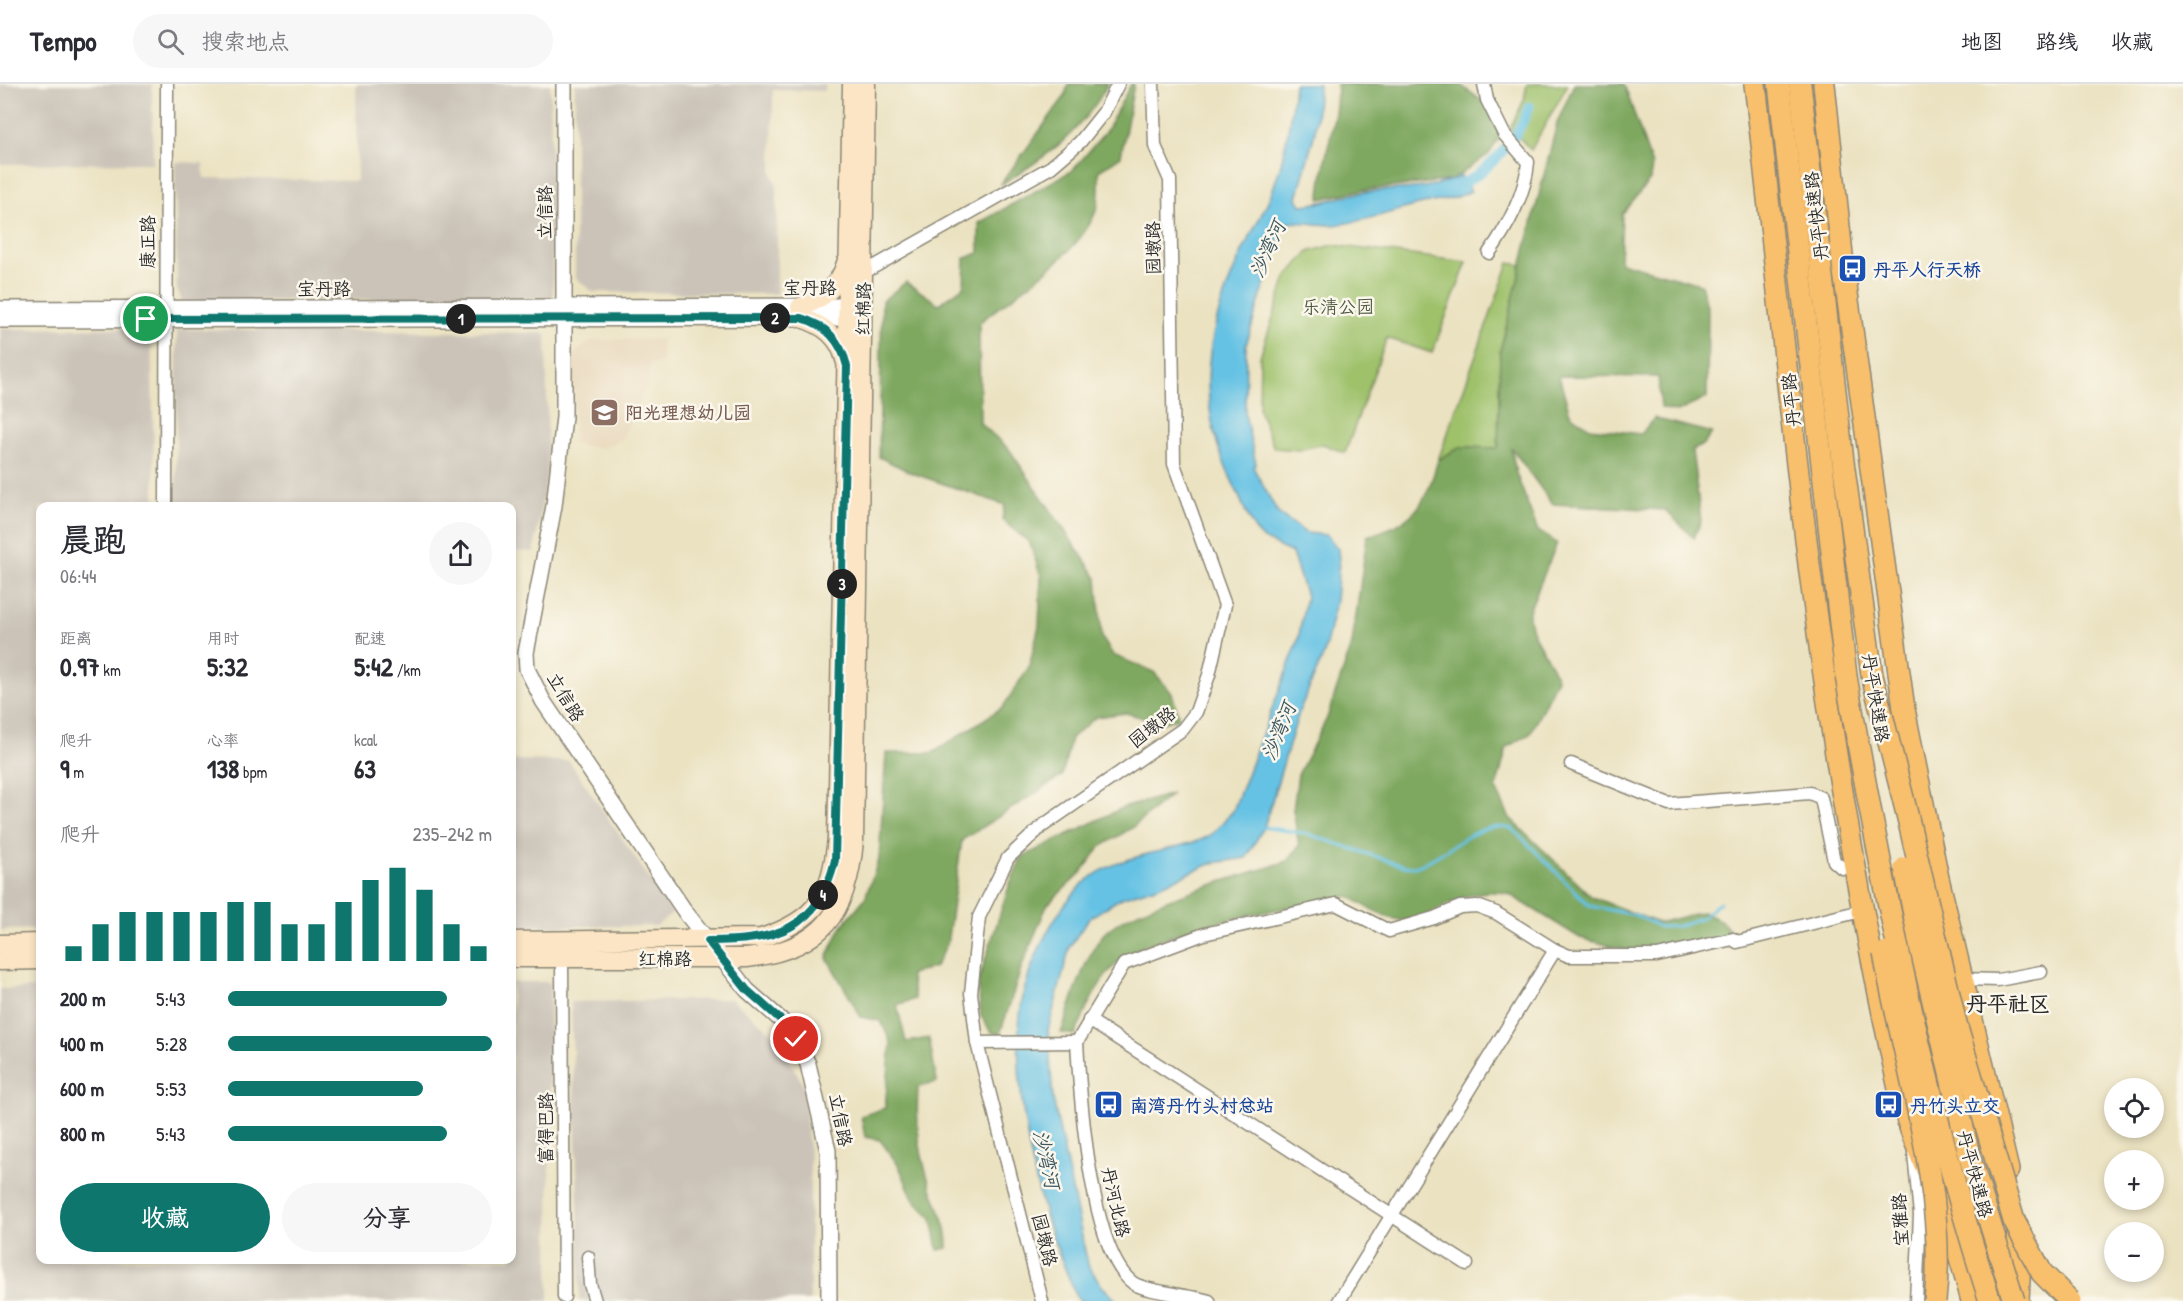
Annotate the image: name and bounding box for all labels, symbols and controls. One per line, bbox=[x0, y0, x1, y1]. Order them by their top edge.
search box bbox=[133, 14, 553, 68]
text: Tempo bbox=[30, 22, 97, 60]
icon: search bbox=[154, 25, 187, 58]
text: 搜索地点 bbox=[202, 26, 290, 56]
text: 地图 bbox=[1961, 27, 2003, 56]
text: 路线 bbox=[2036, 27, 2078, 56]
text: 收藏 bbox=[2111, 27, 2153, 56]
street label: 丹平快速路 bbox=[1798, 170, 1834, 262]
street label: 立信路 bbox=[532, 185, 557, 239]
water label: 沙湾河 bbox=[1242, 213, 1293, 282]
street label: 康正路 bbox=[135, 215, 160, 269]
street label: 园墩路 bbox=[1140, 221, 1166, 275]
bus stop icon: 丹平人行天桥 bbox=[1836, 253, 1868, 285]
place label: 丹平人行天桥 bbox=[1873, 257, 1981, 282]
street label: 宝丹路 bbox=[783, 275, 837, 300]
street label: 宝丹路 bbox=[297, 276, 351, 301]
street label: 红棉路 bbox=[850, 282, 876, 336]
pin bbox=[120, 293, 171, 344]
park label: 乐清公园 bbox=[1302, 294, 1374, 319]
icon: arrive bbox=[129, 302, 162, 335]
pin: 2 bbox=[760, 303, 790, 333]
pin: 1 bbox=[446, 304, 476, 334]
text: 2 bbox=[771, 307, 779, 329]
text: 1 bbox=[458, 308, 464, 330]
street label: 丹平路 bbox=[1776, 372, 1806, 428]
school or university icon: 阳光理想幼儿园 bbox=[588, 396, 620, 428]
place label: 阳光理想幼儿园 bbox=[625, 400, 751, 425]
text: 晨跑 bbox=[60, 517, 126, 561]
button: share bbox=[429, 522, 492, 585]
text: 06:44 bbox=[60, 562, 97, 589]
pin: 3 bbox=[827, 569, 857, 599]
text: 3 bbox=[838, 573, 846, 595]
text: 距离 bbox=[60, 627, 92, 649]
text: 用时 bbox=[207, 627, 239, 649]
text: 配速 bbox=[354, 627, 386, 649]
text: 0.97 bbox=[60, 649, 100, 684]
text: 5:32 bbox=[207, 649, 248, 684]
text: 5:42 bbox=[354, 649, 393, 684]
street label: 丹平快速路 bbox=[1857, 652, 1895, 744]
text: km bbox=[100, 659, 121, 681]
text: /km bbox=[393, 659, 421, 681]
street label: 立信路 bbox=[541, 667, 591, 727]
water label: 沙湾河 bbox=[1254, 695, 1303, 764]
street label: 园墩路 bbox=[1123, 701, 1181, 753]
text: 爬升 bbox=[60, 729, 92, 751]
text: 心率 bbox=[207, 729, 239, 751]
text: kcal bbox=[354, 729, 377, 751]
text: 9 bbox=[60, 751, 70, 786]
text: 138 bbox=[207, 751, 239, 786]
text: 63 bbox=[354, 751, 376, 786]
text: m bbox=[70, 761, 84, 783]
text: bpm bbox=[239, 761, 267, 783]
text: 爬升 bbox=[60, 820, 100, 847]
text: 235–242 m bbox=[412, 820, 492, 847]
pin: 4 bbox=[808, 880, 838, 910]
text: 4 bbox=[820, 884, 826, 906]
street label: 红棉路 bbox=[638, 946, 692, 971]
text: 200 m bbox=[60, 985, 105, 1012]
text: 5:43 bbox=[156, 985, 186, 1012]
district label: 丹平社区 bbox=[1966, 989, 2050, 1018]
pin bbox=[770, 1013, 821, 1064]
icon: check bbox=[779, 1022, 812, 1055]
text: 400 m bbox=[60, 1030, 104, 1057]
text: 5:28 bbox=[156, 1030, 187, 1057]
text: 600 m bbox=[60, 1075, 104, 1102]
text: 5:53 bbox=[156, 1075, 187, 1102]
map controls bbox=[2104, 1078, 2164, 1282]
button: locate bbox=[2104, 1078, 2164, 1138]
bus stop icon: 南湾丹竹头村总站 bbox=[1093, 1089, 1125, 1121]
bus stop icon: 丹竹头立交 bbox=[1873, 1089, 1905, 1121]
street label: 立信路 bbox=[824, 1091, 858, 1149]
street label: 富得巴路 bbox=[533, 1092, 558, 1164]
place label: 南湾丹竹头村总站 bbox=[1130, 1093, 1274, 1118]
place label: 丹竹头立交 bbox=[1910, 1093, 2000, 1118]
text: 800 m bbox=[60, 1120, 105, 1147]
text: 5:43 bbox=[156, 1120, 186, 1147]
water label: 沙湾河 bbox=[1027, 1127, 1068, 1194]
street label: 丹平快速路 bbox=[1951, 1127, 1999, 1221]
button: + bbox=[2104, 1150, 2164, 1210]
street label: 丹河北路 bbox=[1096, 1164, 1136, 1240]
button: 收藏 bbox=[60, 1183, 270, 1252]
button: 分享 bbox=[282, 1183, 492, 1252]
street label: 宝雅路 bbox=[1886, 1192, 1914, 1248]
street label: 园墩路 bbox=[1026, 1211, 1064, 1269]
button: − bbox=[2104, 1222, 2164, 1282]

